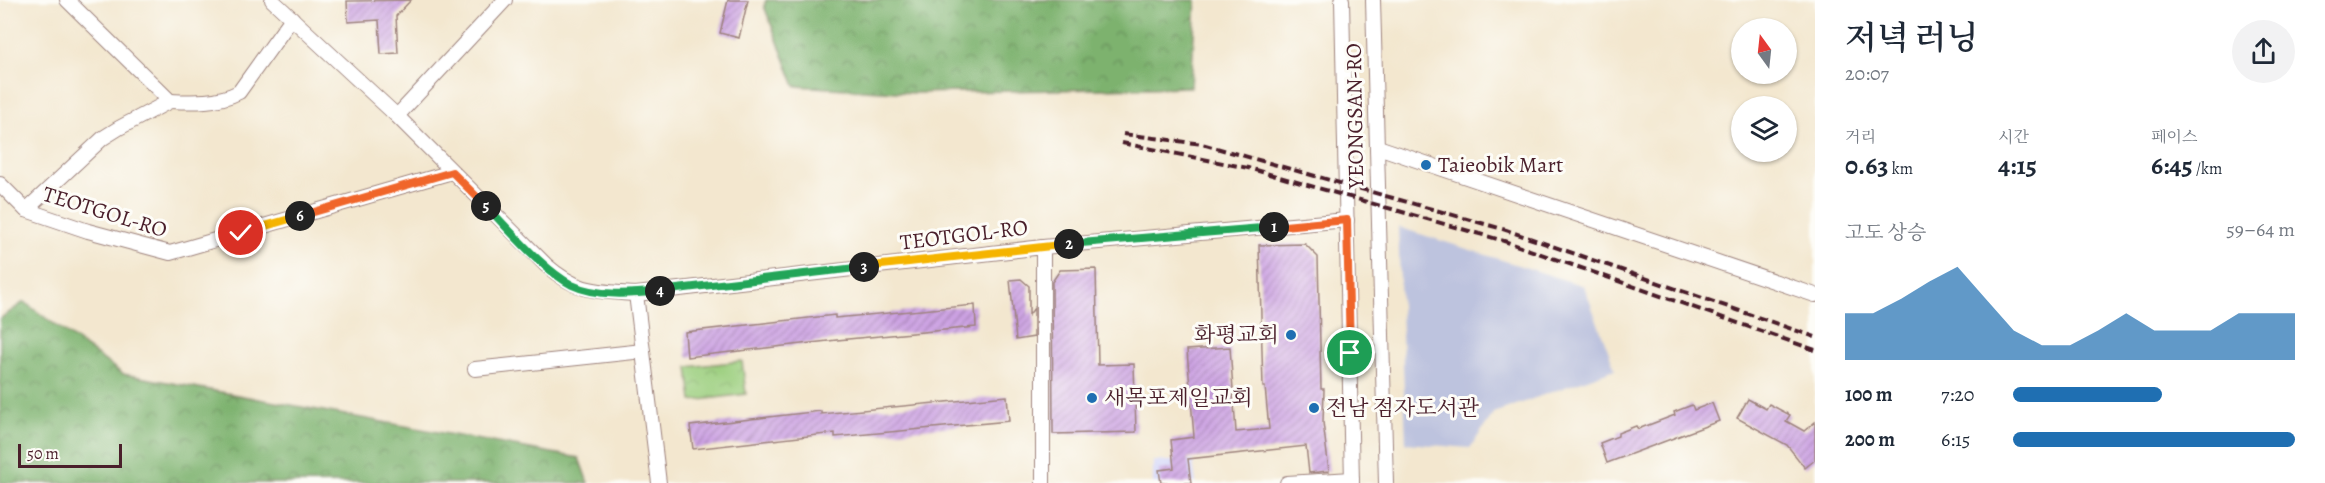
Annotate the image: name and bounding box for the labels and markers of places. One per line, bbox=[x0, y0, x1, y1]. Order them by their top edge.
place label: Taieobik Mart bbox=[1438, 150, 1563, 180]
marker: Taieobik Mart bbox=[1419, 158, 1433, 172]
pin: 5 bbox=[471, 191, 501, 221]
pin: 6 bbox=[285, 201, 315, 231]
pin bbox=[215, 207, 266, 258]
pin: 1 bbox=[1259, 212, 1289, 242]
pin: 2 bbox=[1054, 229, 1084, 259]
pin: 3 bbox=[849, 252, 879, 282]
pin: 4 bbox=[645, 276, 675, 306]
place label: 화평교회 bbox=[1194, 320, 1279, 350]
pin bbox=[1324, 327, 1375, 378]
marker: 화평교회 bbox=[1284, 328, 1298, 342]
place label: 새목포제일교회 bbox=[1104, 383, 1253, 413]
marker: 새목포제일교회 bbox=[1085, 391, 1099, 405]
place label: 전남 점자도서관 bbox=[1326, 393, 1480, 423]
marker: 전남 점자도서관 bbox=[1307, 401, 1321, 415]

